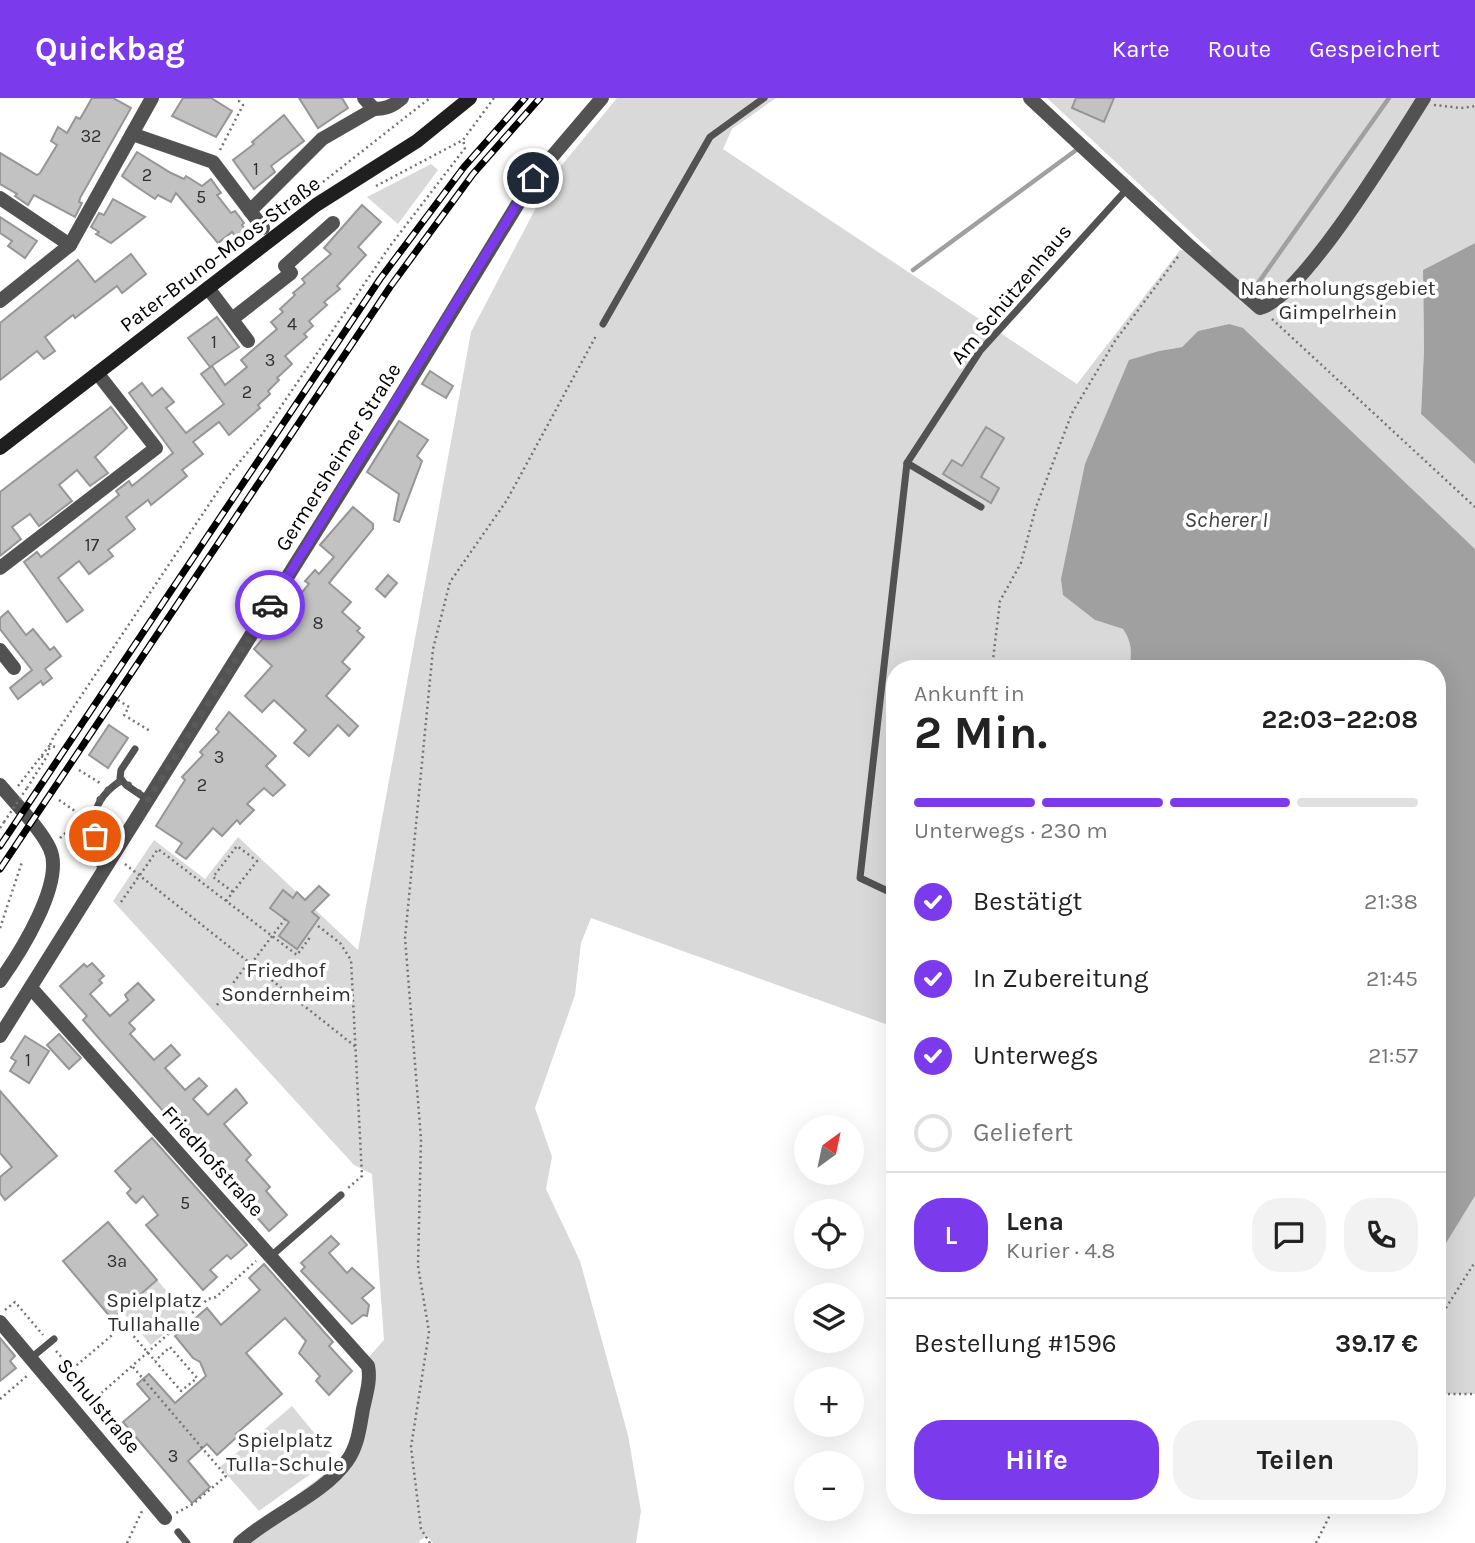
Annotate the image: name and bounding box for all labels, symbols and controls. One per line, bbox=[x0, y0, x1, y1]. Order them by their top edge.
text: Quickbag bbox=[35, 30, 185, 68]
text: Karte bbox=[1112, 35, 1170, 63]
text: Route bbox=[1208, 35, 1271, 63]
text: Gespeichert bbox=[1309, 35, 1440, 63]
house number: 32 bbox=[80, 125, 102, 147]
pin bbox=[503, 148, 563, 208]
house number: 1 bbox=[253, 158, 259, 180]
icon: home bbox=[514, 159, 552, 197]
house number: 2 bbox=[142, 164, 152, 186]
street label: Pater-Bruno-Moos-Straße bbox=[115, 171, 325, 337]
house number: 5 bbox=[196, 186, 206, 208]
street label: Am Schützenhaus bbox=[946, 219, 1076, 369]
park label: Naherholungsgebiet Gimpelrhein bbox=[1240, 276, 1436, 324]
house number: 4 bbox=[287, 313, 297, 335]
house number: 1 bbox=[211, 331, 217, 353]
house number: 3 bbox=[265, 349, 275, 371]
street label: Germersheimer Straße bbox=[270, 359, 406, 555]
house number: 2 bbox=[242, 381, 252, 403]
water label: Scherer I bbox=[1184, 506, 1268, 533]
house number: 17 bbox=[85, 534, 100, 556]
courier bbox=[235, 570, 305, 640]
icon: car bbox=[251, 586, 289, 624]
house number: 8 bbox=[312, 612, 324, 634]
text: Ankunft in bbox=[914, 680, 1025, 707]
text: 22:03–22:08 bbox=[1262, 704, 1418, 735]
text: 2 Min. bbox=[914, 706, 1047, 760]
house number: 3 bbox=[214, 746, 224, 768]
house number: 2 bbox=[197, 774, 207, 796]
pin bbox=[65, 806, 125, 866]
icon: bag bbox=[76, 817, 114, 855]
text: Unterwegs · 230 m bbox=[914, 817, 1108, 844]
icon: check bbox=[914, 883, 952, 921]
text: Bestätigt bbox=[973, 886, 1082, 917]
text: 21:38 bbox=[1364, 888, 1418, 915]
park label: Friedhof Sondernheim bbox=[221, 958, 351, 1006]
icon: check bbox=[914, 960, 952, 998]
text: In Zubereitung bbox=[973, 963, 1148, 994]
text: 21:45 bbox=[1366, 965, 1418, 992]
icon: check bbox=[914, 1037, 952, 1075]
text: Unterwegs bbox=[973, 1040, 1099, 1071]
text: 21:57 bbox=[1368, 1042, 1418, 1069]
house number: 1 bbox=[25, 1049, 31, 1071]
street label: Friedhofstraße bbox=[157, 1101, 269, 1221]
north arrow bbox=[794, 1115, 864, 1185]
map controls bbox=[794, 1115, 864, 1521]
text: Geliefert bbox=[973, 1117, 1073, 1148]
house number: 5 bbox=[180, 1192, 190, 1214]
button: chat bbox=[1252, 1198, 1326, 1272]
button: phone bbox=[1344, 1198, 1418, 1272]
button: locate bbox=[794, 1199, 864, 1269]
text: Lena bbox=[1006, 1206, 1064, 1237]
text: L bbox=[945, 1220, 957, 1251]
text: Kurier · 4.8 bbox=[1006, 1237, 1115, 1264]
house number: 3a bbox=[107, 1250, 127, 1272]
button: layers bbox=[794, 1283, 864, 1353]
park label: Spielplatz Tullahalle bbox=[106, 1288, 202, 1336]
text: Bestellung #1596 bbox=[914, 1328, 1117, 1359]
text: 39.17 € bbox=[1335, 1328, 1418, 1359]
street label: Schulstraße bbox=[52, 1354, 146, 1458]
button: + bbox=[794, 1367, 864, 1437]
button: Hilfe bbox=[914, 1420, 1159, 1500]
button: Teilen bbox=[1173, 1420, 1418, 1500]
park label: Spielplatz Tulla-Schule bbox=[226, 1428, 344, 1476]
house number: 3 bbox=[168, 1445, 178, 1467]
button: − bbox=[794, 1451, 864, 1521]

